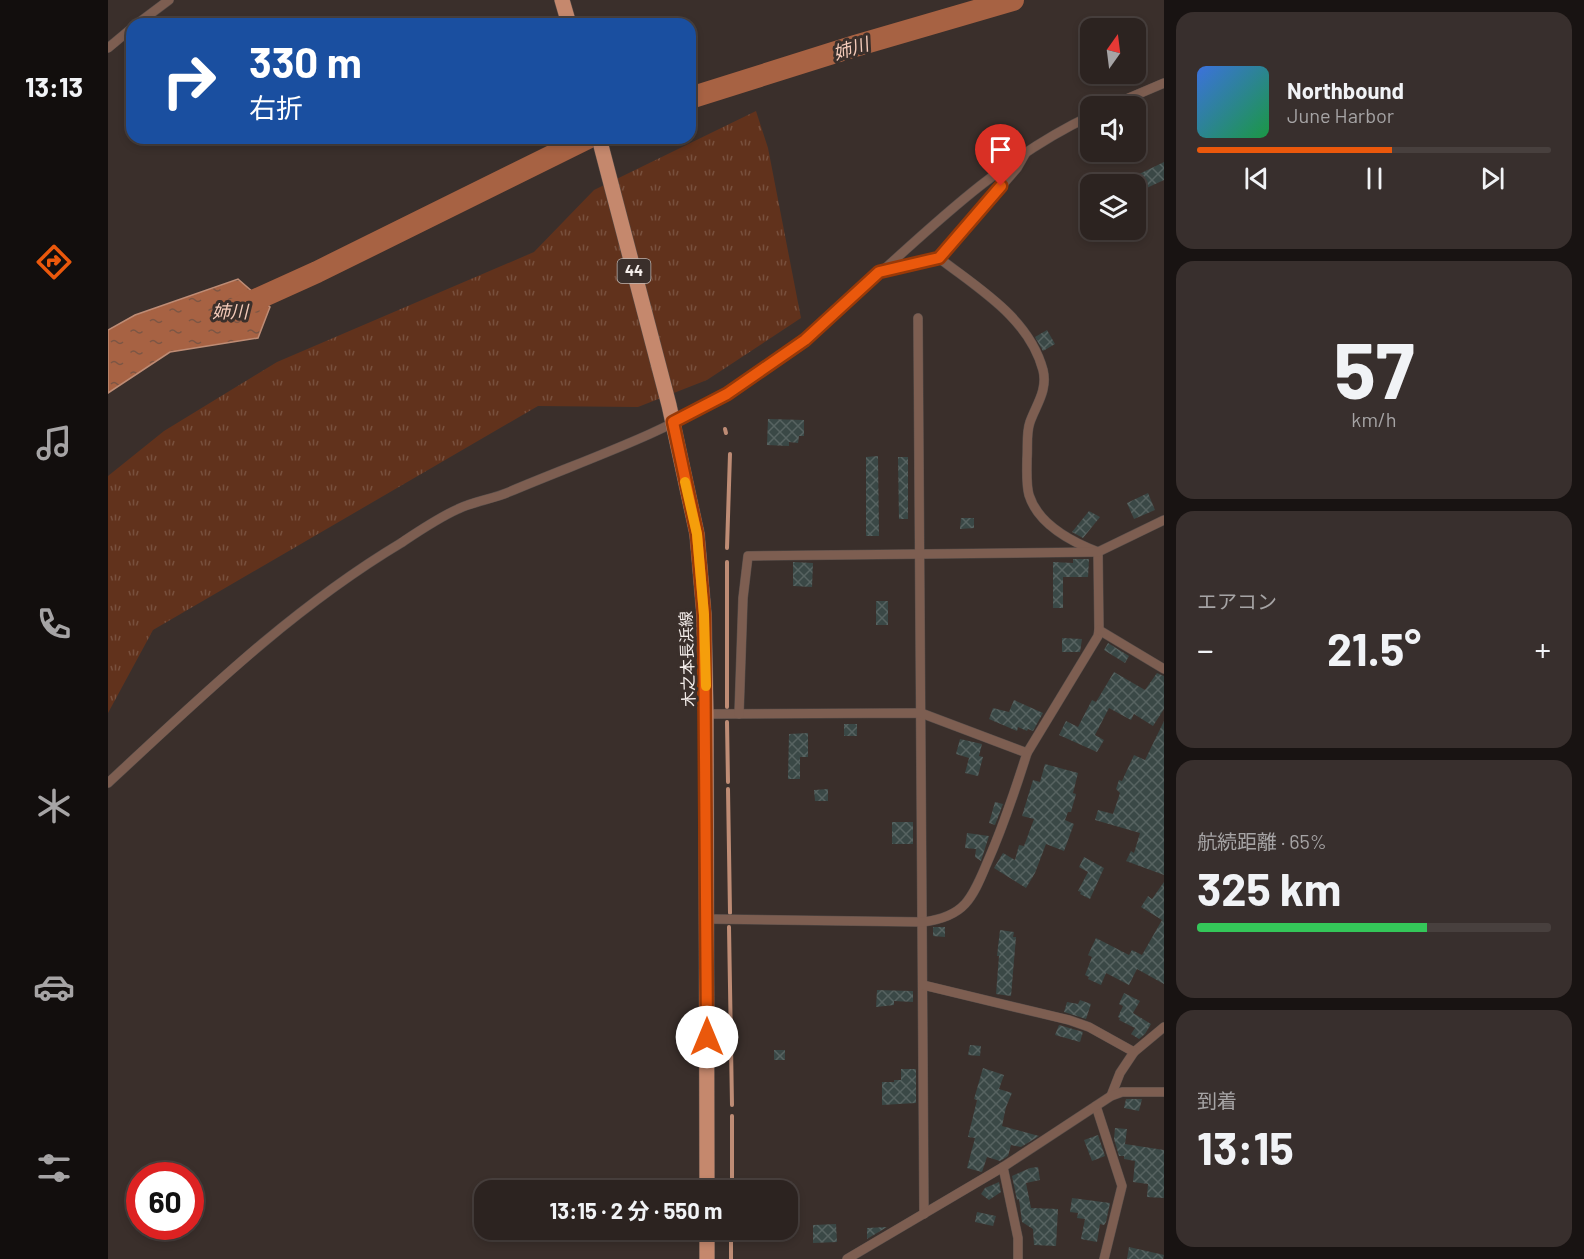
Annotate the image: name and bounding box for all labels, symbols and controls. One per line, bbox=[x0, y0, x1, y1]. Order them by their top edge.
north arrow bbox=[1080, 18, 1146, 84]
map controls bbox=[1080, 18, 1146, 240]
water label: 姉川 bbox=[830, 32, 873, 64]
text: 330 m bbox=[249, 36, 362, 86]
icon: right bbox=[150, 42, 228, 120]
text: 13:13 bbox=[25, 70, 83, 102]
text: Northbound bbox=[1287, 77, 1404, 103]
text: 右折 bbox=[249, 91, 303, 123]
button: sound bbox=[1080, 96, 1146, 162]
text: June Harbor bbox=[1287, 103, 1394, 127]
pin bbox=[975, 124, 1026, 186]
icon: arrive bbox=[984, 133, 1017, 166]
icon: previous bbox=[1240, 162, 1273, 195]
icon: pause bbox=[1358, 162, 1391, 195]
icon: next bbox=[1476, 162, 1509, 195]
button: layers bbox=[1080, 174, 1146, 240]
icon: directions bbox=[33, 241, 75, 283]
road number: 44 bbox=[618, 259, 650, 283]
water label: 姉川 bbox=[212, 300, 250, 322]
text: 57 bbox=[1334, 321, 1414, 415]
text: km/h bbox=[1351, 407, 1397, 431]
icon: music bbox=[33, 422, 75, 464]
text: エアコン bbox=[1197, 589, 1277, 613]
icon: phone bbox=[33, 603, 75, 645]
street label: 木之本長浜線 bbox=[675, 611, 698, 707]
text: 21.5° bbox=[1327, 621, 1421, 675]
text: − bbox=[1197, 629, 1214, 669]
text: + bbox=[1535, 629, 1551, 669]
icon: climate bbox=[33, 785, 75, 827]
text: 航続距離 · 65% bbox=[1197, 829, 1327, 853]
text: 325 km bbox=[1197, 861, 1341, 915]
icon: car bbox=[33, 966, 75, 1008]
position arrow bbox=[675, 1005, 739, 1069]
text: 到着 bbox=[1197, 1088, 1237, 1112]
text: 13:15 bbox=[1197, 1120, 1294, 1174]
icon: filters bbox=[33, 1147, 75, 1189]
speed limit sign: 60 bbox=[126, 1162, 204, 1240]
text: 13:15 · 2 分 · 550 m bbox=[549, 1197, 723, 1223]

